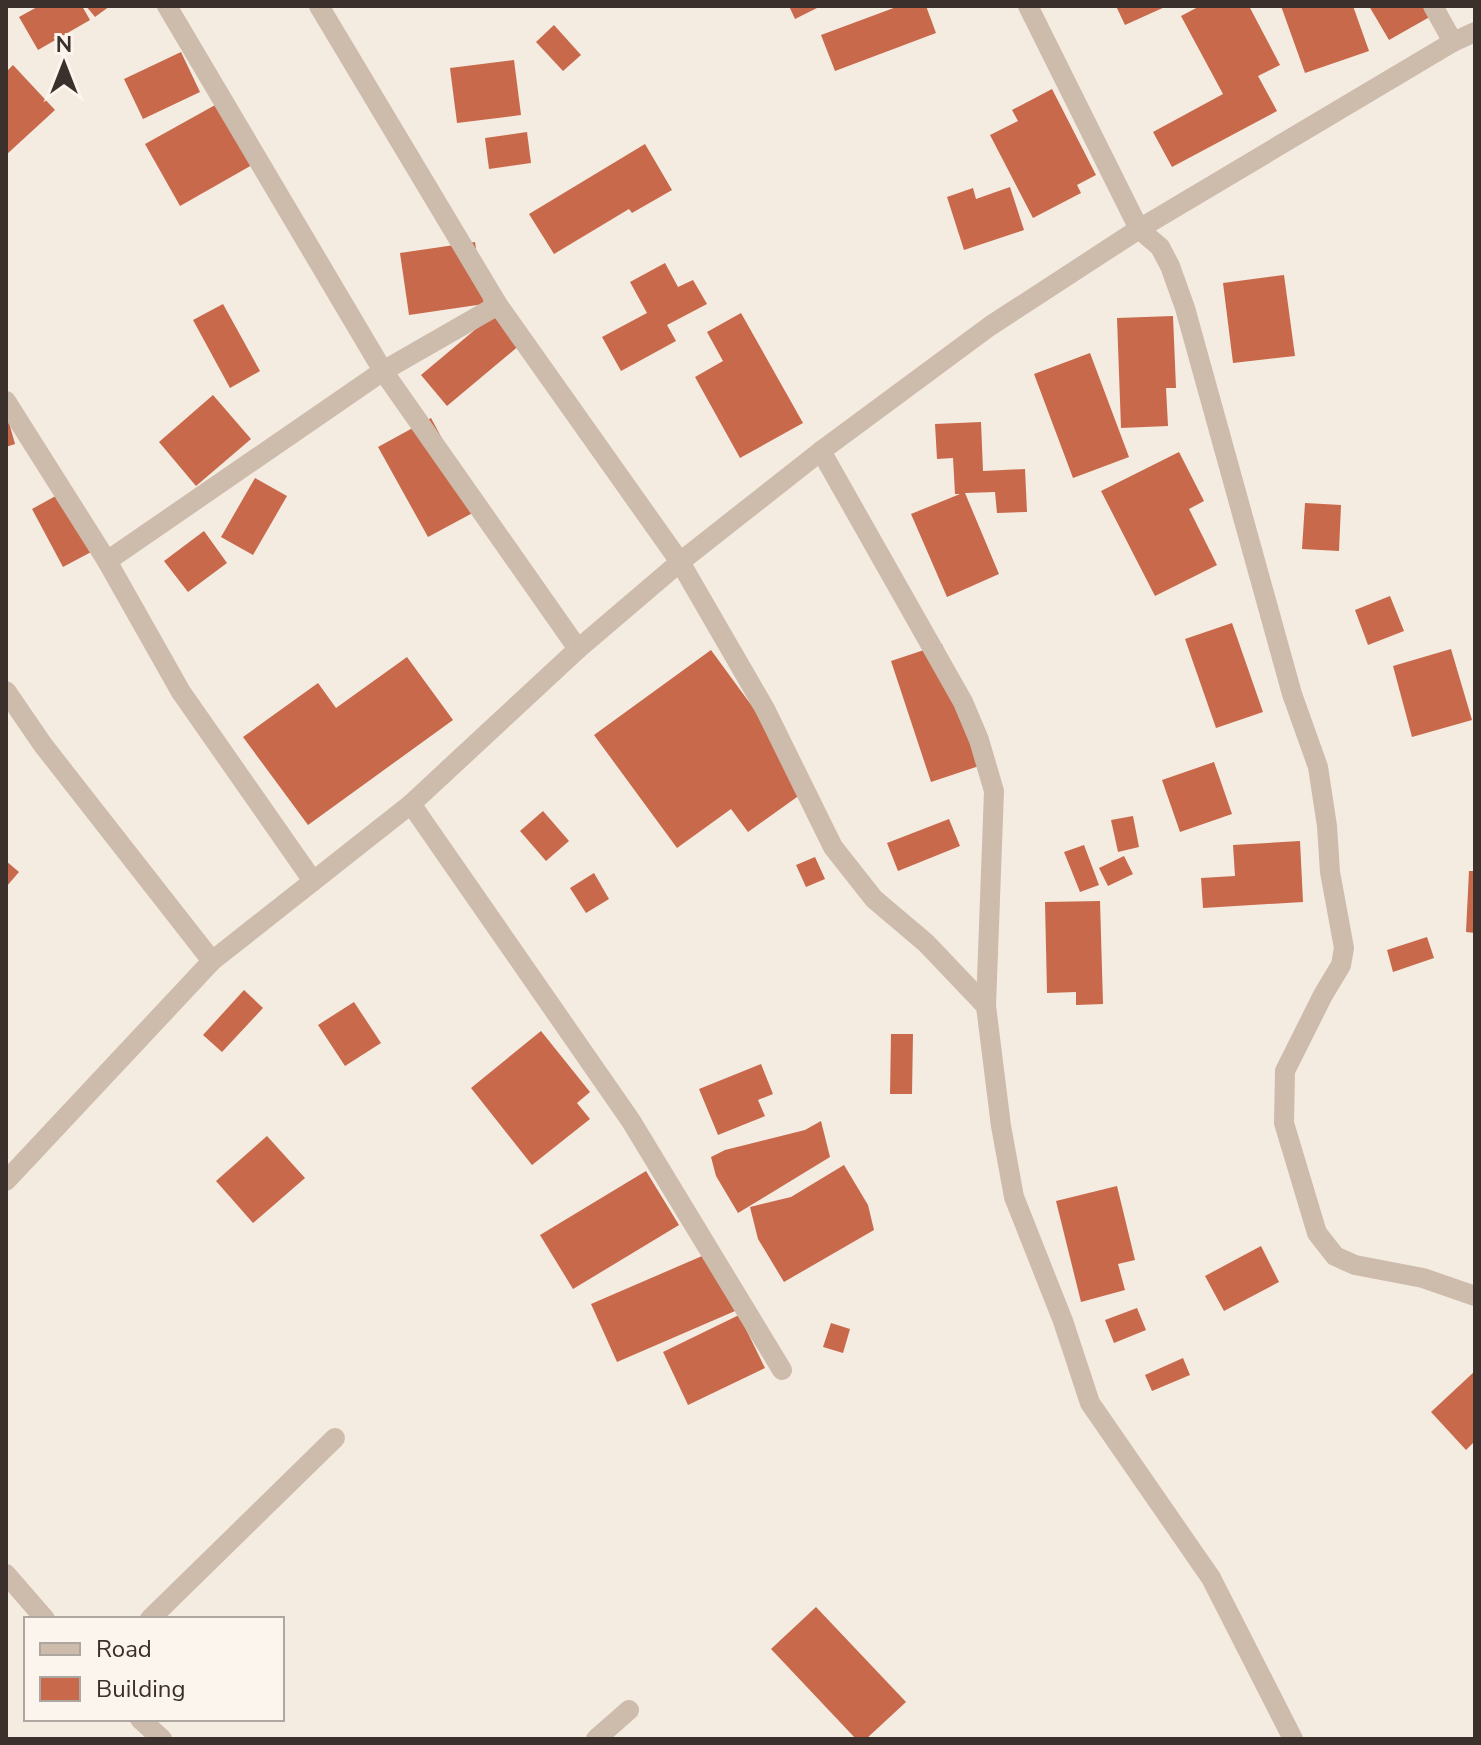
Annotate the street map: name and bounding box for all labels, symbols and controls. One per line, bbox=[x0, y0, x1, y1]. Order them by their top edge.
north arrow bbox=[24, 24, 104, 104]
text: N bbox=[56, 30, 72, 60]
legend bbox=[24, 1617, 284, 1721]
text: Road bbox=[96, 1633, 152, 1665]
text: Building bbox=[96, 1673, 186, 1705]

